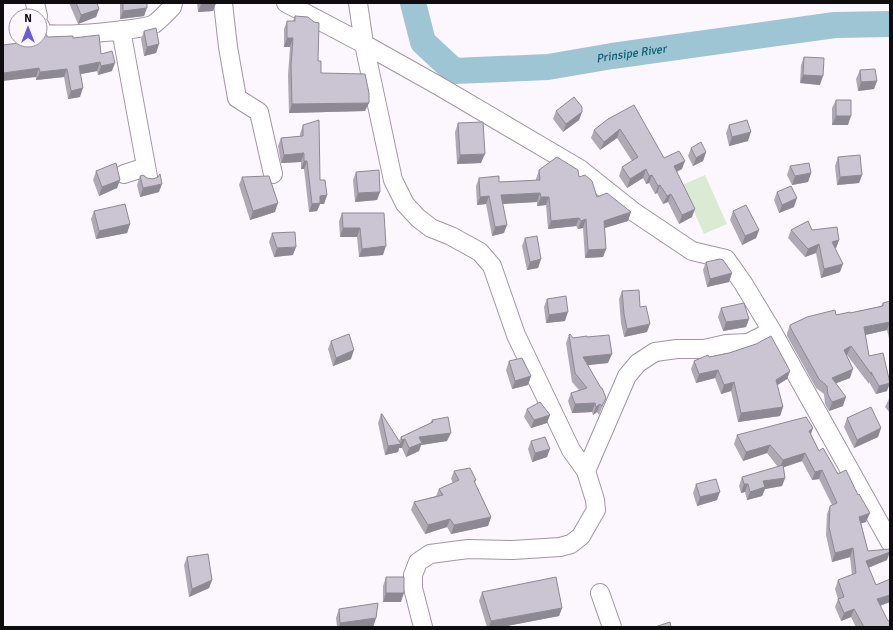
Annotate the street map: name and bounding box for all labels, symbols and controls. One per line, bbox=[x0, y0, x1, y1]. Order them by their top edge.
north arrow bbox=[8, 8, 48, 48]
text: N bbox=[24, 12, 32, 25]
water label: Prinsipe River bbox=[595, 41, 669, 67]

